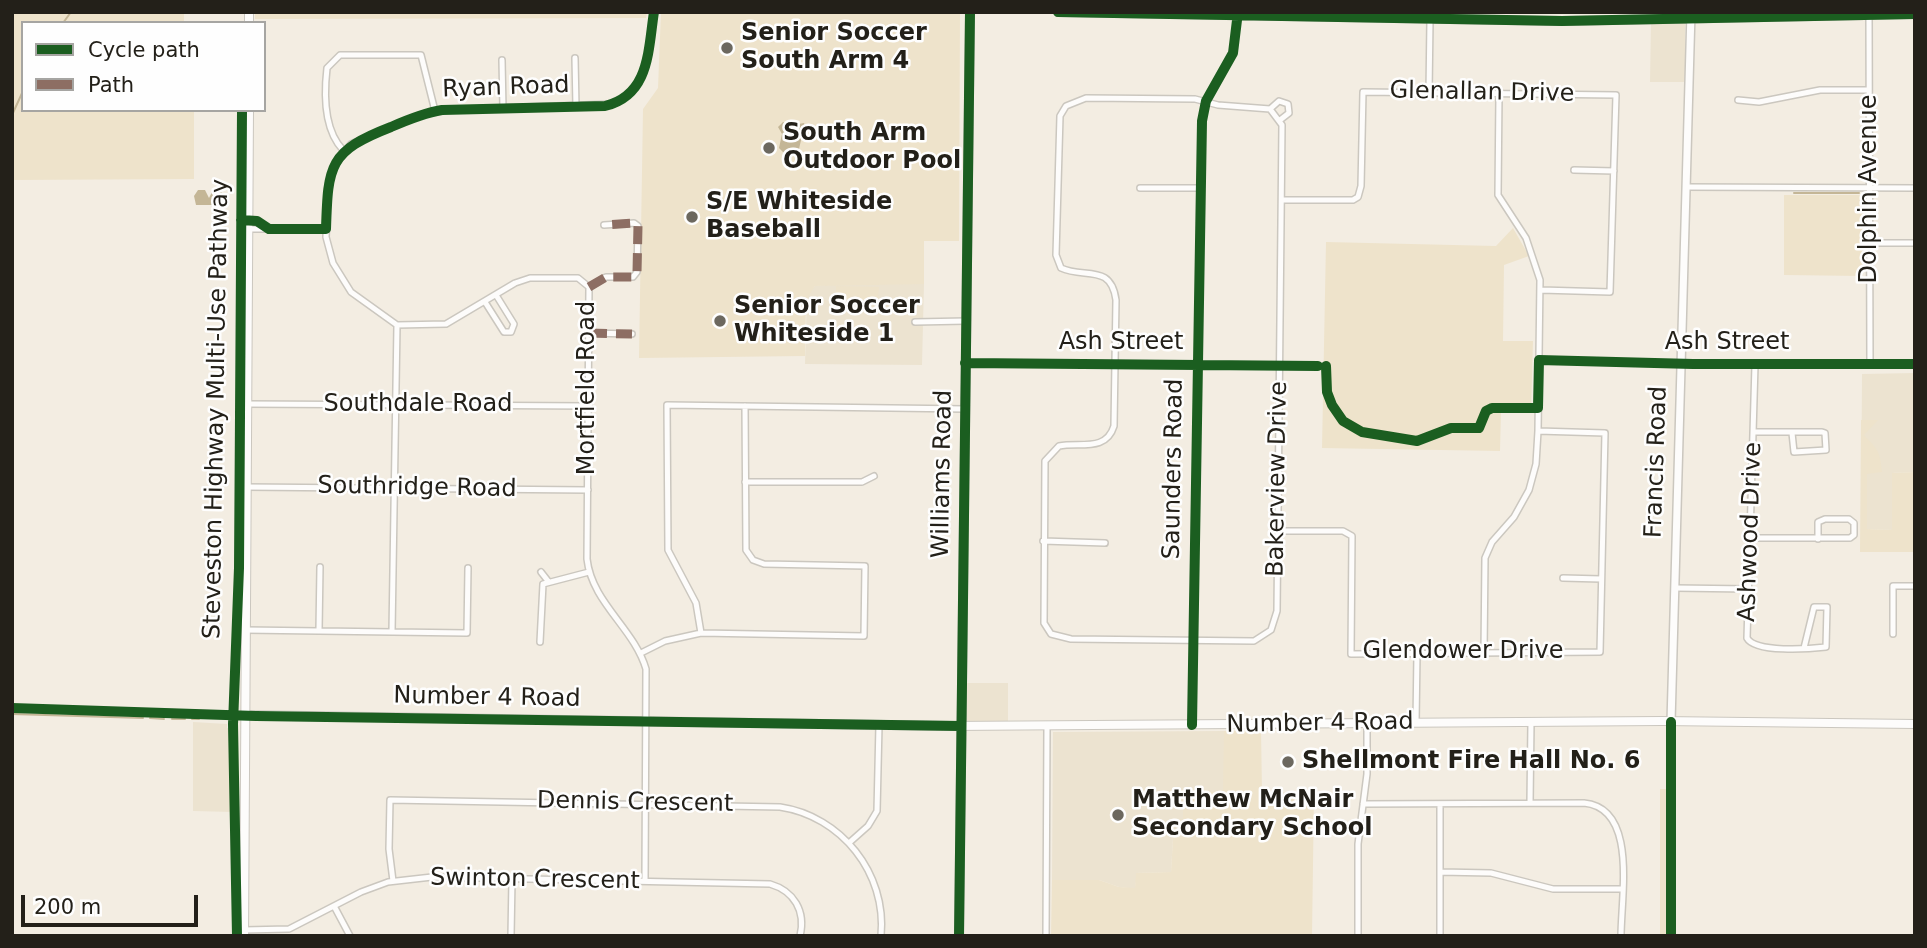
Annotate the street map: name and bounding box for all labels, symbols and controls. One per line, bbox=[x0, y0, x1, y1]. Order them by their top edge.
place label: Senior Soccer South Arm 4 bbox=[741, 20, 927, 76]
legend bbox=[21, 21, 266, 112]
text: Cycle path bbox=[88, 38, 200, 62]
marker: Senior Soccer South Arm 4 bbox=[719, 40, 735, 56]
street label: Ryan Road bbox=[442, 71, 570, 105]
text: Path bbox=[88, 73, 134, 97]
street label: Glenallan Drive bbox=[1389, 77, 1575, 109]
street label: Dolphin Avenue bbox=[1856, 95, 1884, 283]
place label: South Arm Outdoor Pool bbox=[783, 120, 961, 176]
marker: South Arm Outdoor Pool bbox=[761, 140, 777, 156]
street label: Steveston Highway Multi-Use Pathway bbox=[199, 179, 235, 639]
place label: S/E Whiteside Baseball bbox=[706, 189, 892, 245]
marker: S/E Whiteside Baseball bbox=[684, 209, 700, 225]
place label: Senior Soccer Whiteside 1 bbox=[734, 293, 920, 349]
street label: Mortfield Road bbox=[574, 301, 602, 475]
marker: Senior Soccer Whiteside 1 bbox=[712, 313, 728, 329]
street label: Ash Street bbox=[1059, 329, 1183, 357]
street label: Ash Street bbox=[1665, 329, 1789, 357]
street label: Saunders Road bbox=[1158, 378, 1190, 560]
street label: Bakerview Drive bbox=[1262, 381, 1294, 577]
street label: Francis Road bbox=[1640, 386, 1674, 538]
street label: Williams Road bbox=[927, 390, 959, 558]
street label: Southdale Road bbox=[324, 391, 512, 419]
street label: Ashwood Drive bbox=[1733, 442, 1769, 622]
street label: Southridge Road bbox=[317, 472, 517, 504]
street label: Glendower Drive bbox=[1362, 638, 1564, 666]
street label: Number 4 Road bbox=[393, 682, 581, 714]
street label: Number 4 Road bbox=[1226, 708, 1414, 740]
place label: Shellmont Fire Hall No. 6 bbox=[1302, 748, 1640, 776]
marker: Shellmont Fire Hall No. 6 bbox=[1280, 754, 1296, 770]
street label: Dennis Crescent bbox=[537, 787, 733, 819]
place label: Matthew McNair Secondary School bbox=[1132, 787, 1372, 843]
marker: Matthew McNair Secondary School bbox=[1110, 807, 1126, 823]
street label: Swinton Crescent bbox=[430, 864, 640, 896]
scale bar bbox=[24, 881, 201, 925]
text: 200 m bbox=[34, 895, 101, 919]

